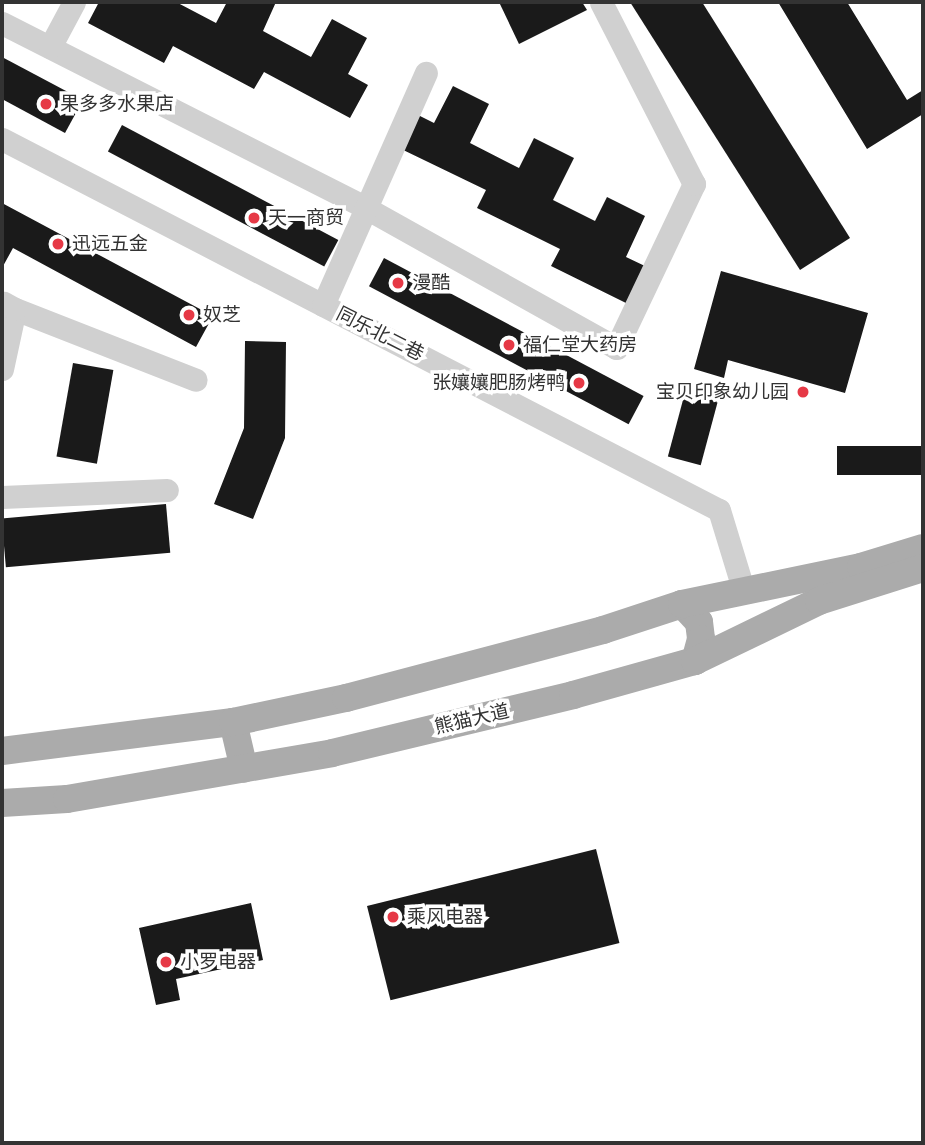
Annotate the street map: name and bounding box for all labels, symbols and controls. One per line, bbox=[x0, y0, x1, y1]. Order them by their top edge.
place label: 果多多水果店 bbox=[60, 93, 174, 115]
marker: 果多多水果店 bbox=[38, 96, 54, 112]
place label: 天一商贸 bbox=[268, 207, 344, 229]
marker: 天一商贸 bbox=[246, 210, 262, 226]
place label: 迅远五金 bbox=[72, 233, 148, 255]
marker: 迅远五金 bbox=[50, 236, 66, 252]
place label: 漫酷 bbox=[412, 272, 450, 294]
marker: 漫酷 bbox=[390, 275, 406, 291]
street label: 同乐北二巷 bbox=[333, 302, 427, 366]
place label: 奴芝 bbox=[203, 304, 241, 326]
marker: 奴芝 bbox=[181, 307, 197, 323]
place label: 福仁堂大药房 bbox=[523, 334, 637, 356]
marker: 福仁堂大药房 bbox=[501, 337, 517, 353]
place label: 张孃孃肥肠烤鸭 bbox=[432, 372, 565, 394]
marker: 张孃孃肥肠烤鸭 bbox=[571, 375, 587, 391]
place label: 宝贝印象幼儿园 bbox=[656, 381, 789, 403]
marker: 宝贝印象幼儿园 bbox=[795, 384, 811, 400]
street label: 熊猫大道 bbox=[432, 699, 512, 739]
place label: 乘风电器 bbox=[407, 906, 483, 928]
marker: 乘风电器 bbox=[385, 909, 401, 925]
place label: 小罗电器 bbox=[180, 951, 256, 973]
marker: 小罗电器 bbox=[158, 954, 174, 970]

